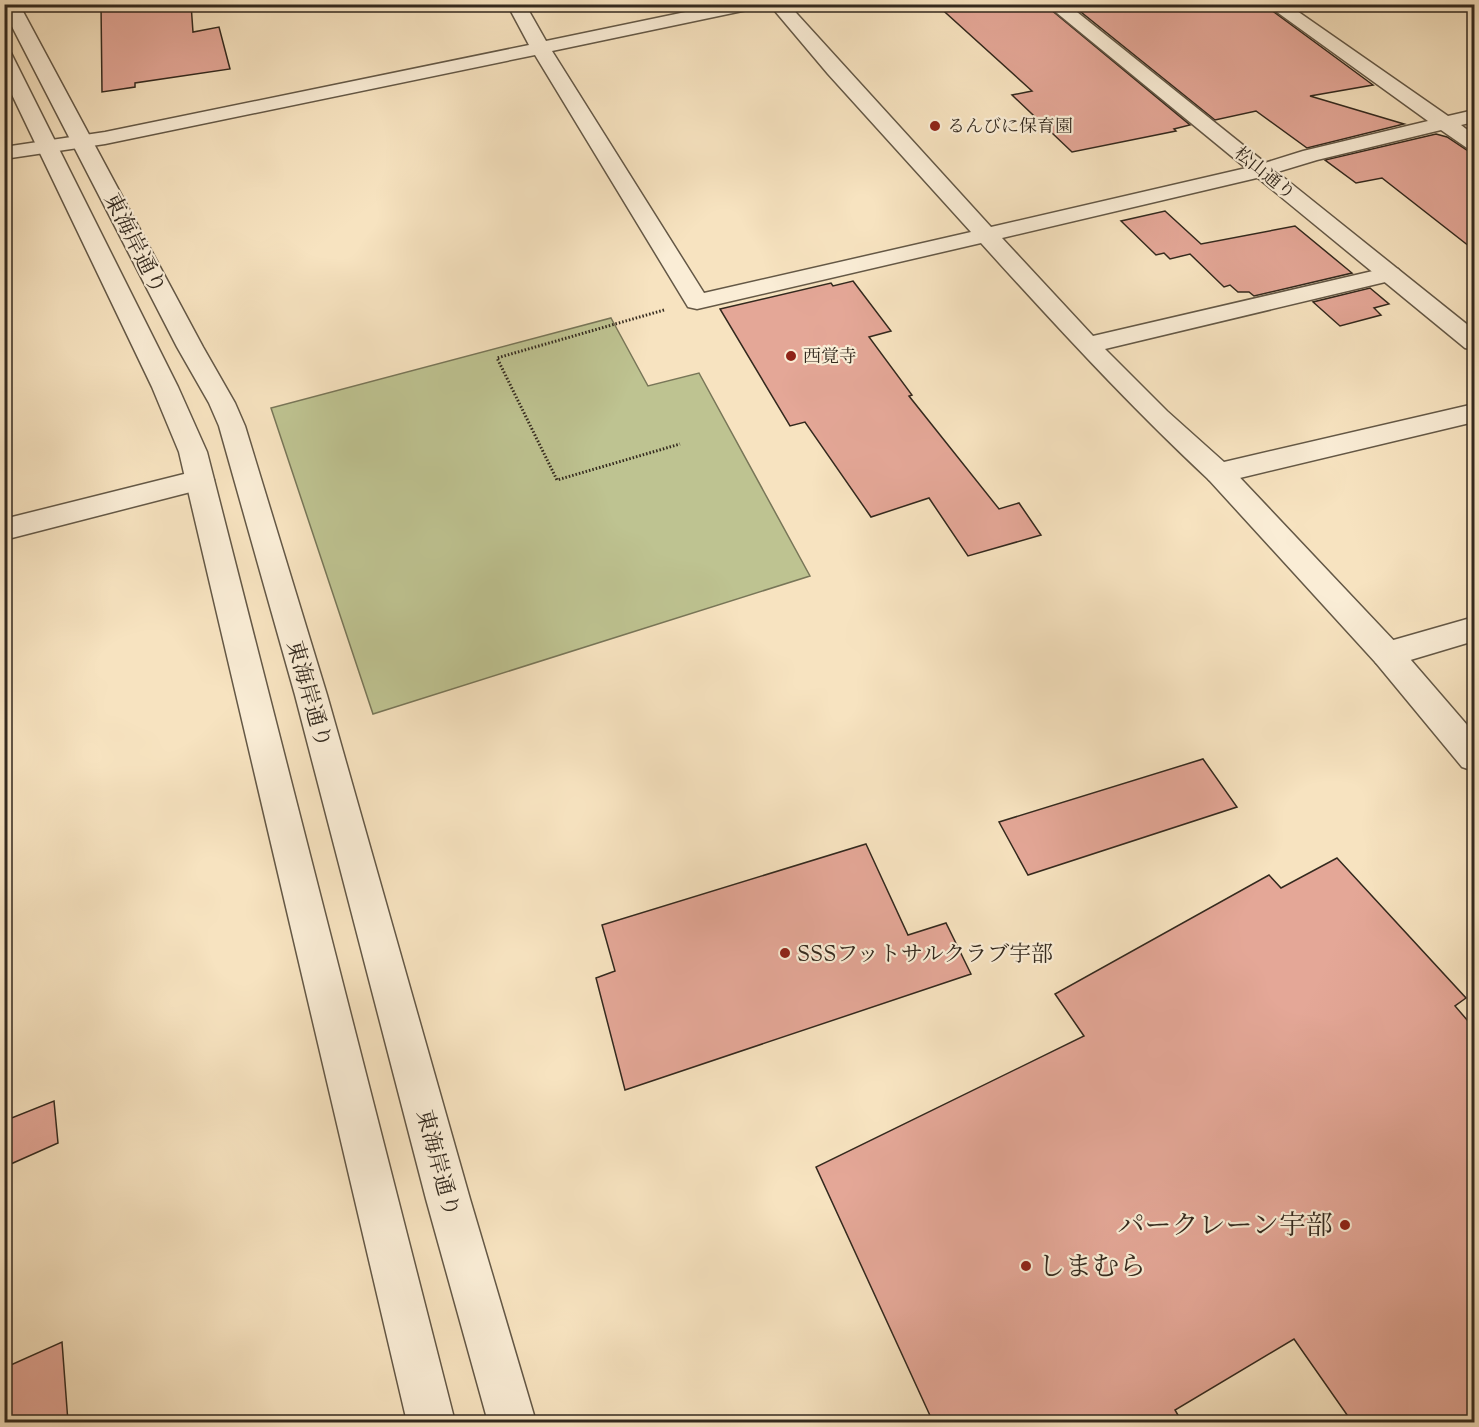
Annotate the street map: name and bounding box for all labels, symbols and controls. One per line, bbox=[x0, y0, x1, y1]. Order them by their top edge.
place label: るんびに保育園 bbox=[947, 115, 1073, 141]
marker: るんびに保育園 bbox=[928, 119, 942, 133]
street label: 松山通り bbox=[1228, 142, 1300, 207]
street label: 東海岸通り bbox=[94, 188, 173, 301]
place label: 西覚寺 bbox=[803, 345, 857, 371]
marker: 西覚寺 bbox=[784, 349, 798, 363]
street label: 東海岸通り bbox=[277, 638, 338, 752]
place label: SSSフットサルクラブ宇部 bbox=[797, 940, 1053, 972]
marker: SSSフットサルクラブ宇部 bbox=[778, 946, 792, 960]
street label: 東海岸通り bbox=[406, 1107, 466, 1221]
place label: パークレーン宇部 bbox=[1118, 1208, 1333, 1247]
marker: パークレーン宇部 bbox=[1338, 1218, 1352, 1232]
place label: しまむら bbox=[1038, 1249, 1146, 1288]
marker: しまむら bbox=[1019, 1259, 1033, 1273]

